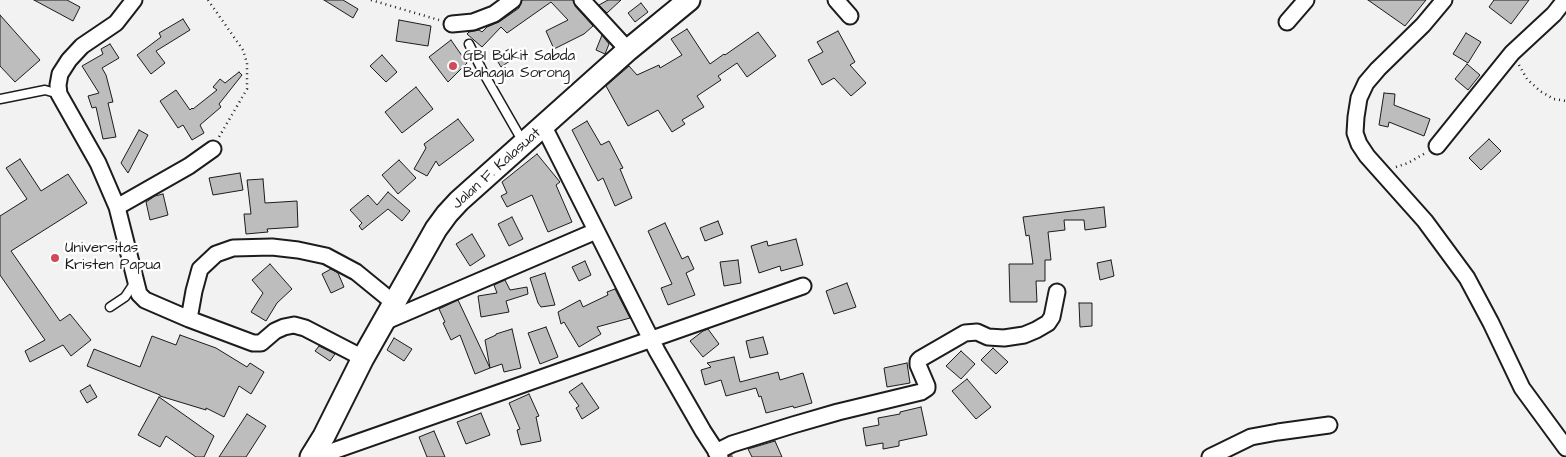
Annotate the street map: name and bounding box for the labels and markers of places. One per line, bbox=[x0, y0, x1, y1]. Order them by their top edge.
place label: GBI Bukit Sabda Bahagia Sorong bbox=[463, 48, 575, 83]
marker: GBI Bukit Sabda Bahagia Sorong bbox=[447, 60, 459, 72]
place label: Universitas Kristen Papua bbox=[65, 240, 161, 275]
marker: Universitas Kristen Papua bbox=[49, 252, 61, 264]

